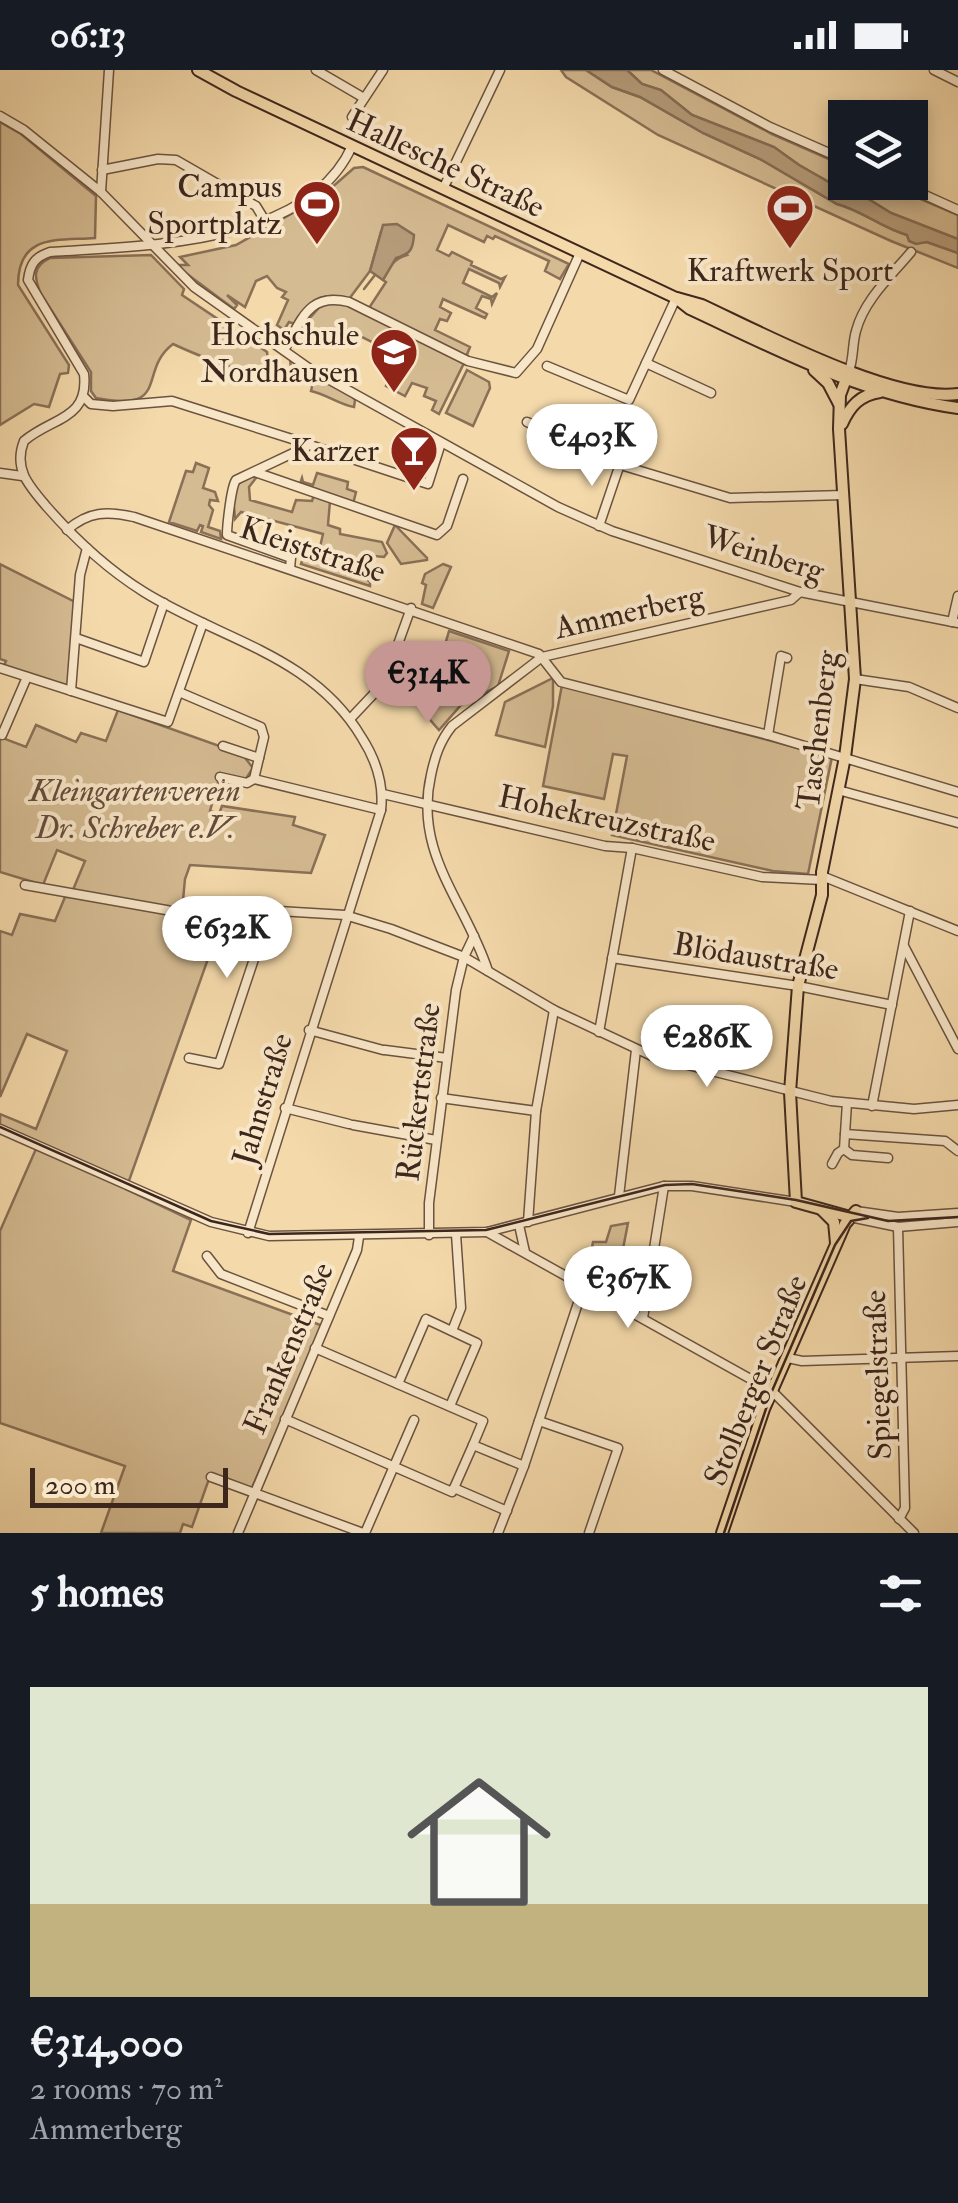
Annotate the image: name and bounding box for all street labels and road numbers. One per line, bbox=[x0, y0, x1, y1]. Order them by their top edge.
street label: Hallesche Straße bbox=[340, 101, 551, 227]
street label: Kleiststraße bbox=[235, 508, 391, 592]
street label: Weinberg bbox=[697, 516, 830, 592]
street label: Ammerberg bbox=[550, 575, 709, 649]
street label: Taschenberg bbox=[788, 647, 848, 812]
street label: Hohekreuzstraße bbox=[495, 776, 719, 861]
street label: Blödaustraße bbox=[670, 924, 841, 990]
street label: Rückertstraße bbox=[388, 1001, 450, 1184]
street label: Jahnstraße bbox=[224, 1029, 302, 1171]
street label: Frankenstraße bbox=[235, 1257, 343, 1440]
street label: Stolberger Straße bbox=[695, 1269, 816, 1492]
street label: Spiegelstraße bbox=[855, 1289, 901, 1461]

